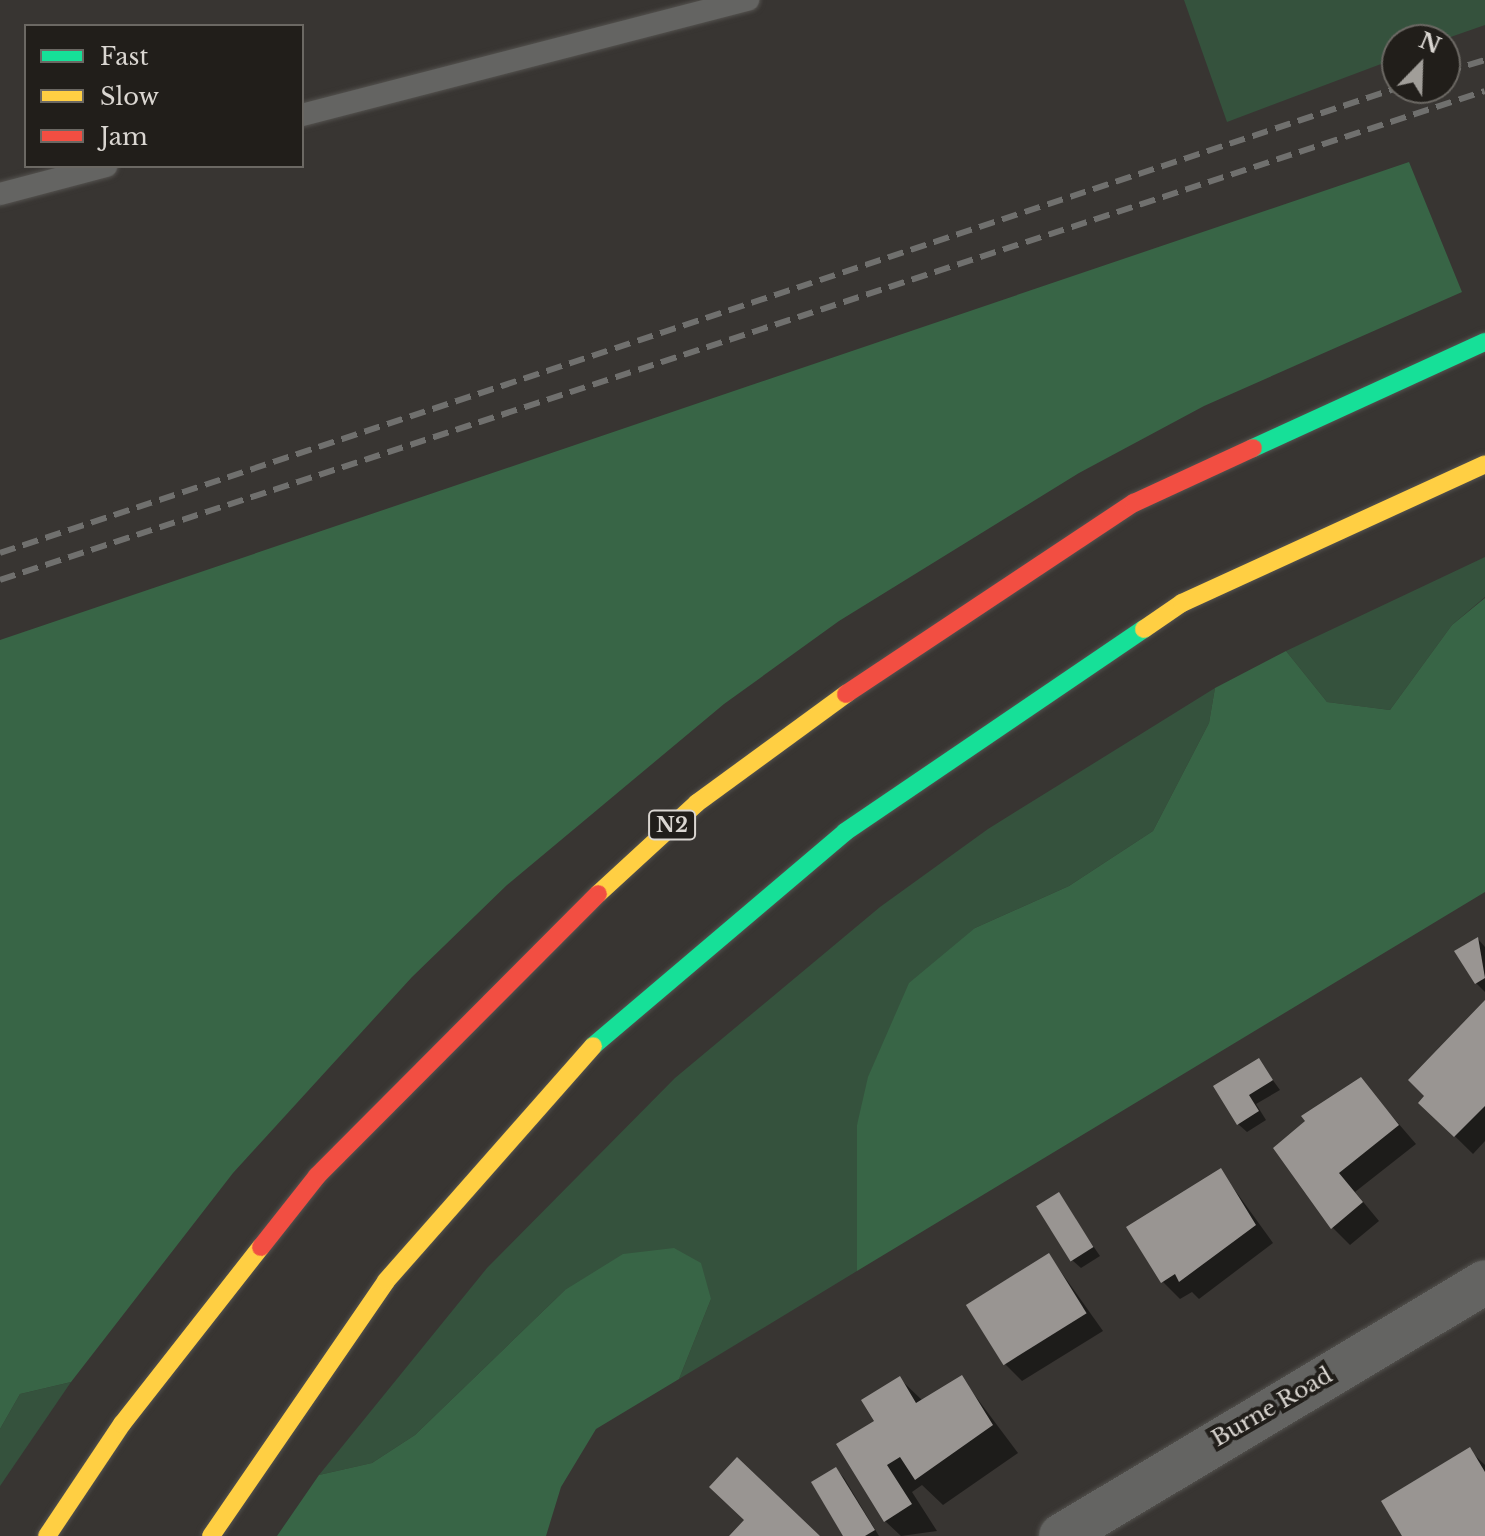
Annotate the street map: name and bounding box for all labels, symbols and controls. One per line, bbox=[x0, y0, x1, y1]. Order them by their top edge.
legend bbox=[24, 24, 304, 168]
north arrow bbox=[1381, 24, 1461, 104]
text: N bbox=[1415, 27, 1445, 60]
text: Fast bbox=[100, 42, 148, 71]
text: Slow bbox=[100, 82, 159, 111]
text: Jam bbox=[100, 122, 148, 151]
road number: N2 bbox=[648, 809, 696, 841]
street label: Burne Road bbox=[1207, 1362, 1337, 1452]

